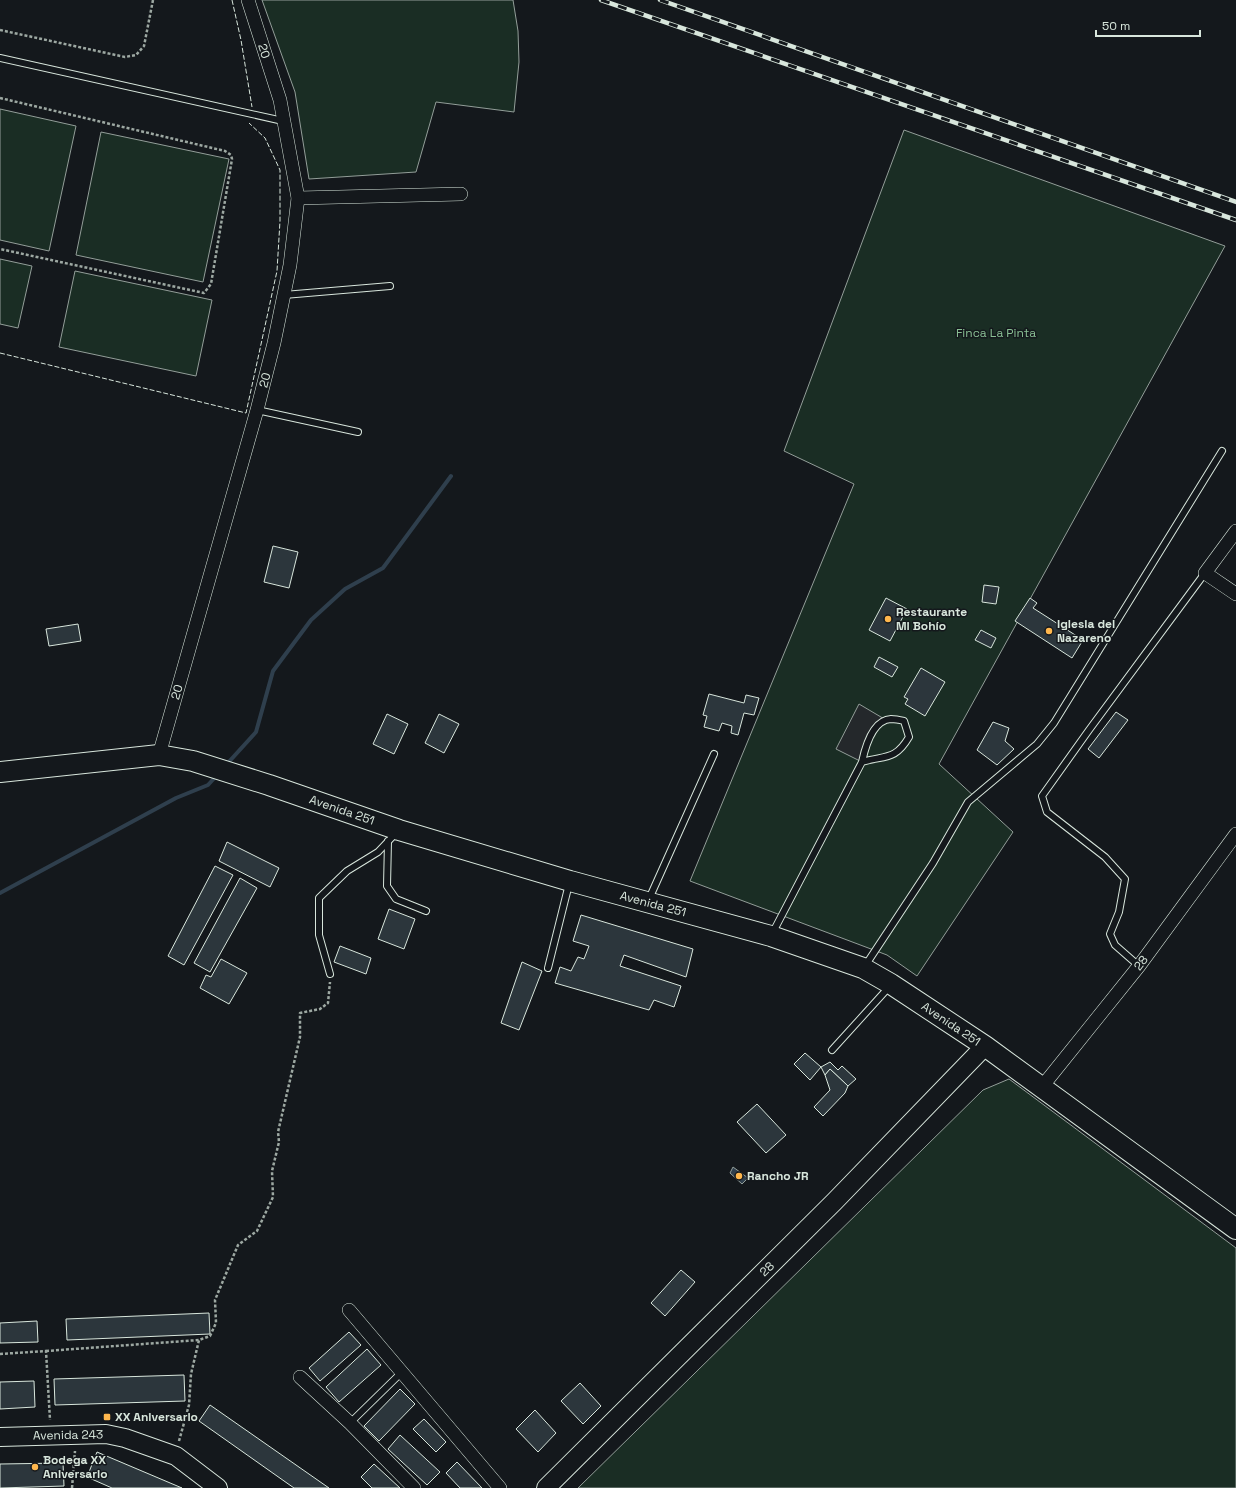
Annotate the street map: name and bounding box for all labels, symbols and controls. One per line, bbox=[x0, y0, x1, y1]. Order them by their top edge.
scale bar bbox=[1096, 12, 1200, 38]
text: 50 m bbox=[1102, 18, 1130, 34]
street label: 20 bbox=[254, 41, 274, 61]
park label: Finca La Pinta bbox=[956, 325, 1036, 341]
street label: 20 bbox=[255, 371, 275, 389]
place label: Restaurante Mi Bohío bbox=[896, 604, 967, 634]
marker: Restaurante Mi Bohío bbox=[883, 614, 893, 624]
place label: Iglesia del Nazareno bbox=[1057, 616, 1115, 646]
marker: Iglesia del Nazareno bbox=[1044, 626, 1054, 636]
street label: 20 bbox=[167, 683, 187, 701]
street label: Avenida 251 bbox=[307, 791, 377, 829]
street label: Avenida 251 bbox=[618, 887, 688, 921]
street label: 28 bbox=[1130, 952, 1152, 974]
street label: Avenida 251 bbox=[918, 998, 984, 1050]
place label: Rancho JR bbox=[747, 1168, 809, 1184]
marker: Rancho JR bbox=[734, 1171, 744, 1181]
street label: 28 bbox=[756, 1258, 778, 1280]
place label: XX Aniversario bbox=[115, 1409, 198, 1425]
marker: XX Aniversario bbox=[102, 1412, 112, 1422]
street label: Avenida 243 bbox=[33, 1426, 103, 1444]
place label: Bodega XX Aniversario bbox=[43, 1452, 108, 1482]
marker: Bodega XX Aniversario bbox=[30, 1462, 40, 1472]

